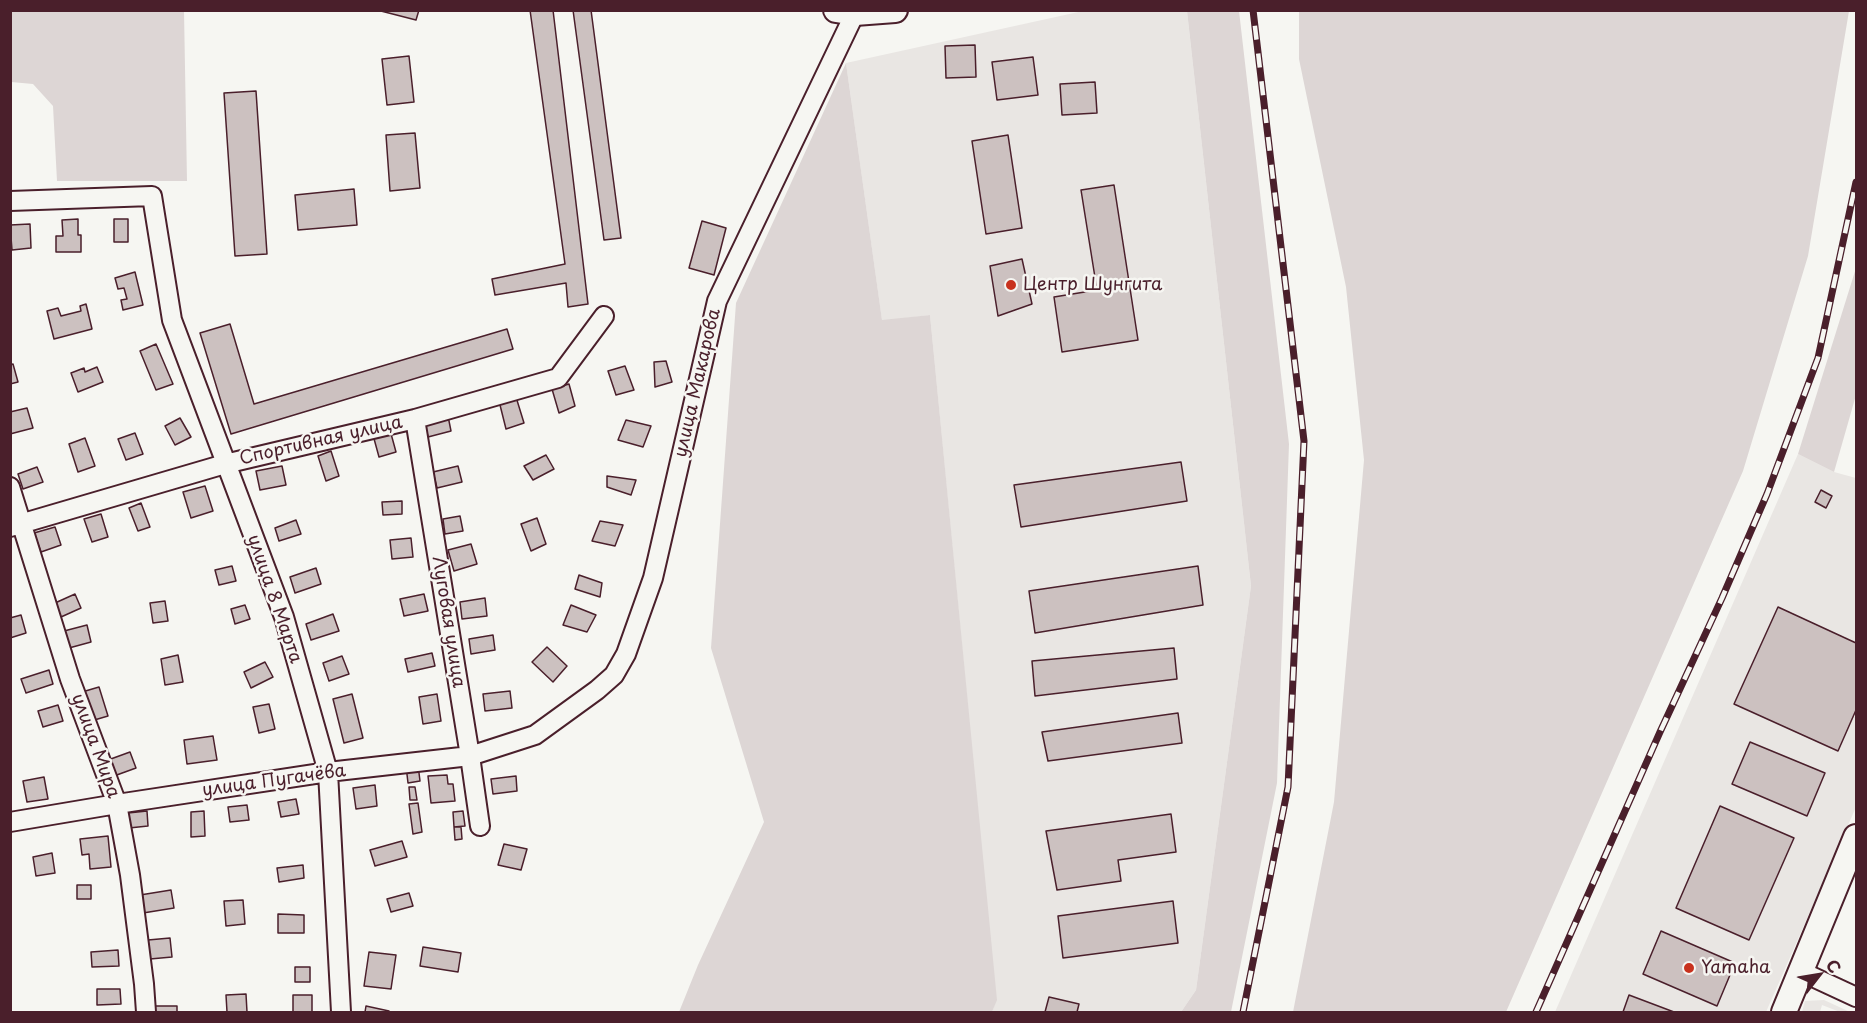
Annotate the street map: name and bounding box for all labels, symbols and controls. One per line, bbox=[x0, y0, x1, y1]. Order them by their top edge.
place label: Центр Шунгита bbox=[1023, 274, 1162, 296]
marker: Центр Шунгита bbox=[1004, 278, 1018, 292]
street label: улица Макарова bbox=[670, 306, 726, 460]
street label: Спортивная улица bbox=[237, 412, 405, 470]
street label: улица 8 Марта bbox=[242, 532, 306, 666]
street label: Луговая улица bbox=[427, 555, 469, 689]
street label: улица Мира bbox=[66, 691, 124, 801]
street label: улица Пугачёва bbox=[201, 760, 347, 802]
north arrow bbox=[1789, 945, 1849, 1005]
text: С bbox=[1821, 954, 1848, 977]
place label: Yamaha bbox=[1701, 957, 1770, 979]
marker: Yamaha bbox=[1682, 961, 1696, 975]

